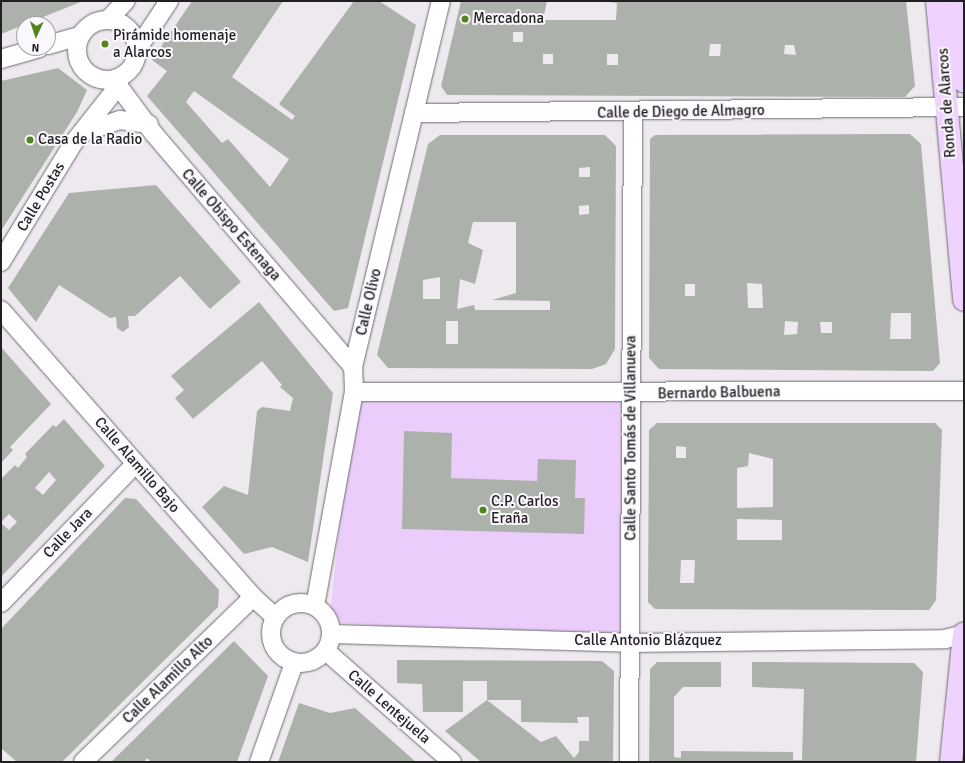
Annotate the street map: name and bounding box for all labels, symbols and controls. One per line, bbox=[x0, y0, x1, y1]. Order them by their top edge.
place label: Mercadona bbox=[473, 10, 544, 28]
marker: Mercadona bbox=[460, 14, 470, 24]
north arrow bbox=[16, 16, 56, 56]
place label: Pirámide homenaje a Alarcos bbox=[113, 26, 236, 61]
marker: Pirámide homenaje a Alarcos bbox=[100, 39, 110, 49]
text: N bbox=[31, 41, 40, 54]
street label: Ronda de Alarcos bbox=[934, 47, 960, 159]
street label: Calle de Diego de Almagro bbox=[597, 102, 765, 122]
place label: Casa de la Radio bbox=[38, 131, 142, 149]
marker: Casa de la Radio bbox=[25, 135, 35, 145]
street label: Calle Postas bbox=[13, 159, 69, 235]
street label: Calle Obispo Estenaga bbox=[178, 165, 284, 285]
street label: Calle Olivo bbox=[353, 267, 385, 337]
street label: Calle Santo Tomás de Villanueva bbox=[622, 335, 640, 541]
street label: Bernardo Balbuena bbox=[657, 383, 781, 403]
street label: Calle Alamillo Bajo bbox=[90, 413, 184, 517]
place label: C.P. Carlos Eraña bbox=[491, 492, 558, 527]
street label: Calle Jara bbox=[40, 504, 96, 562]
marker: C.P. Carlos Eraña bbox=[478, 505, 488, 515]
street label: Calle Alamillo Alto bbox=[119, 632, 217, 728]
street label: Calle Antonio Blázquez bbox=[574, 632, 722, 650]
street label: Calle Lentejuela bbox=[344, 666, 434, 748]

